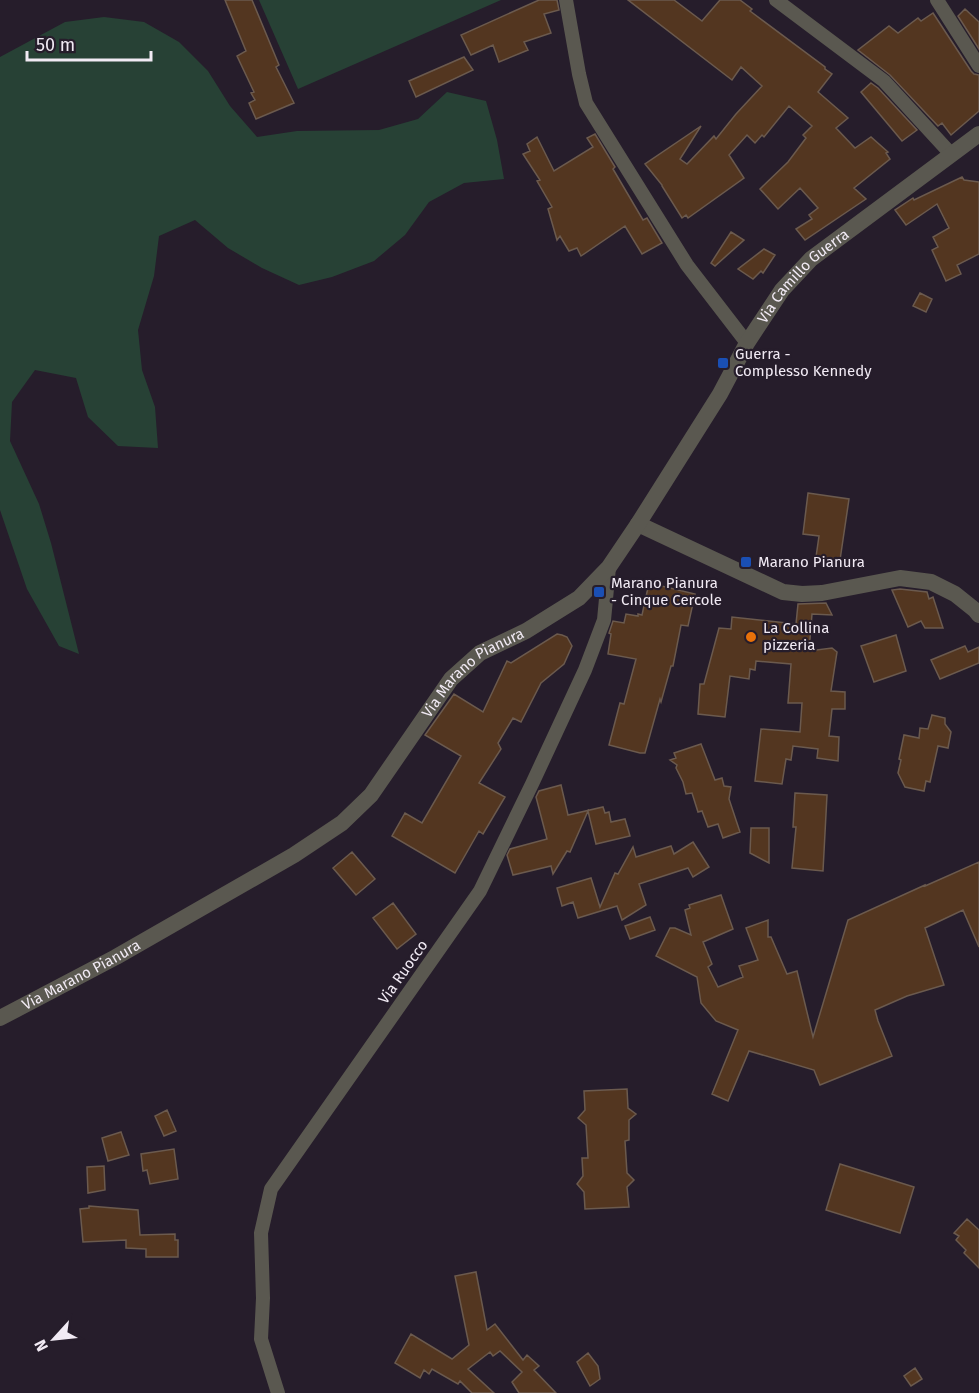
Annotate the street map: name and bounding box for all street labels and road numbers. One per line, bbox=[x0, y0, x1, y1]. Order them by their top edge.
street label: Via Camillo Guerra bbox=[753, 225, 852, 327]
street label: Via Marano Pianura bbox=[418, 624, 527, 721]
street label: Via Marano Pianura bbox=[19, 936, 144, 1014]
street label: Via Ruocco bbox=[374, 937, 432, 1007]

